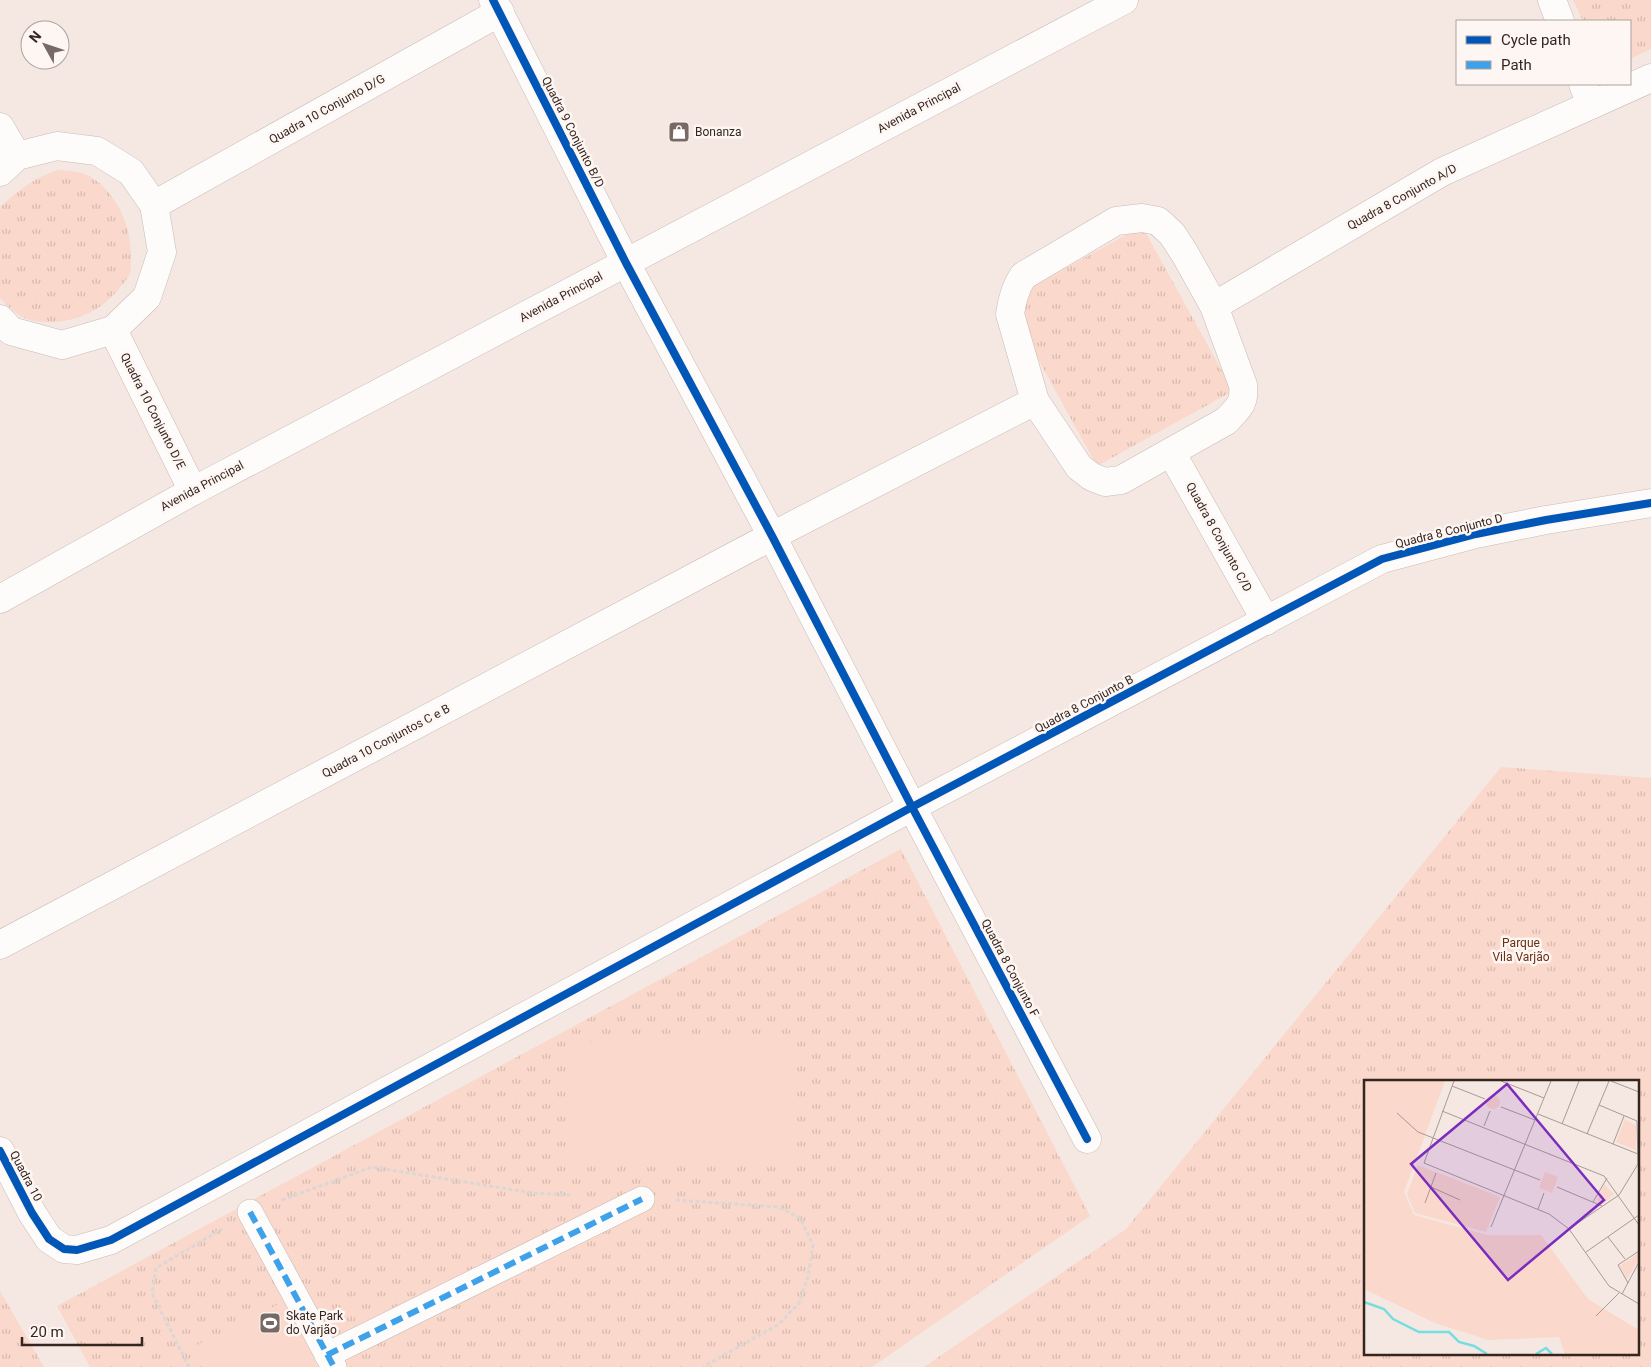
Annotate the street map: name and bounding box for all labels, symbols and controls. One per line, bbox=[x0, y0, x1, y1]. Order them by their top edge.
north arrow bbox=[20, 20, 70, 70]
legend bbox=[1456, 20, 1631, 85]
text: N bbox=[26, 28, 44, 46]
text: Cycle path bbox=[1501, 31, 1571, 49]
text: Path bbox=[1501, 56, 1532, 74]
street label: Quadra 10 Conjunto D/G bbox=[267, 71, 387, 147]
street label: Quadra 9 Conjunto B/D bbox=[539, 74, 607, 190]
street label: Avenida Principal bbox=[875, 80, 963, 136]
shop icon: Bonanza bbox=[667, 120, 691, 144]
place label: Bonanza bbox=[695, 125, 742, 139]
street label: Quadra 8 Conjunto A/D bbox=[1345, 161, 1459, 233]
street label: Avenida Principal bbox=[517, 269, 605, 325]
street label: Quadra 10 Conjunto D/E bbox=[118, 351, 189, 472]
street label: Avenida Principal bbox=[158, 458, 246, 514]
street label: Quadra 8 Conjunto C/D bbox=[1183, 480, 1255, 594]
street label: Quadra 8 Conjunto D bbox=[1394, 511, 1504, 551]
street label: Quadra 8 Conjunto B bbox=[1032, 672, 1136, 736]
street label: Quadra 10 Conjuntos C e B bbox=[320, 701, 452, 781]
street label: Quadra 8 Conjunto F bbox=[978, 917, 1042, 1020]
park label: Parque Vila Varjão bbox=[1492, 936, 1550, 964]
inset map bbox=[1364, 1080, 1638, 1354]
street label: Quadra 10 bbox=[7, 1148, 45, 1204]
place label: Skate Park do Varjão bbox=[286, 1309, 344, 1337]
sports icon: Skate Park do Varjão bbox=[258, 1311, 282, 1335]
scale bar bbox=[22, 1314, 142, 1346]
text: 20 m bbox=[30, 1323, 64, 1341]

